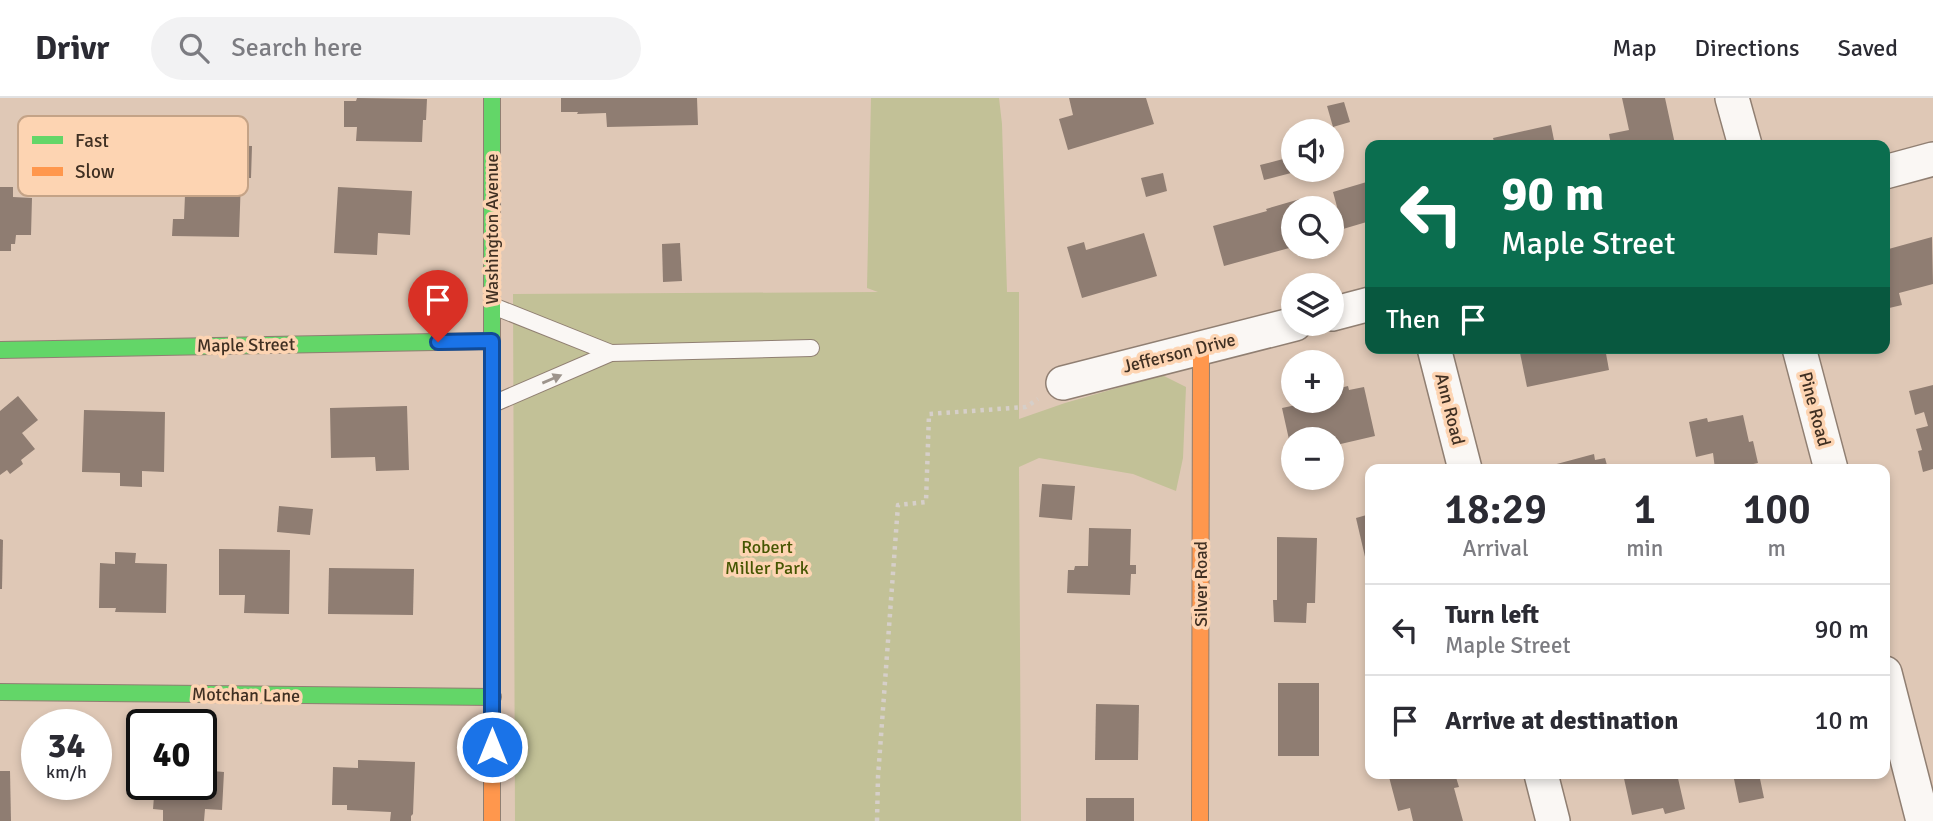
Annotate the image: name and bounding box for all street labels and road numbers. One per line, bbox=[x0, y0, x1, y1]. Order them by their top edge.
street label: Washington Avenue bbox=[481, 153, 503, 305]
street label: Jefferson Drive bbox=[1120, 328, 1238, 378]
street label: Maple Street bbox=[197, 333, 295, 357]
street label: Pine Road bbox=[1794, 369, 1836, 449]
street label: Ann Road bbox=[1430, 371, 1470, 447]
street label: Silver Road bbox=[1190, 541, 1212, 627]
street label: Motchan Lane bbox=[192, 683, 300, 707]

